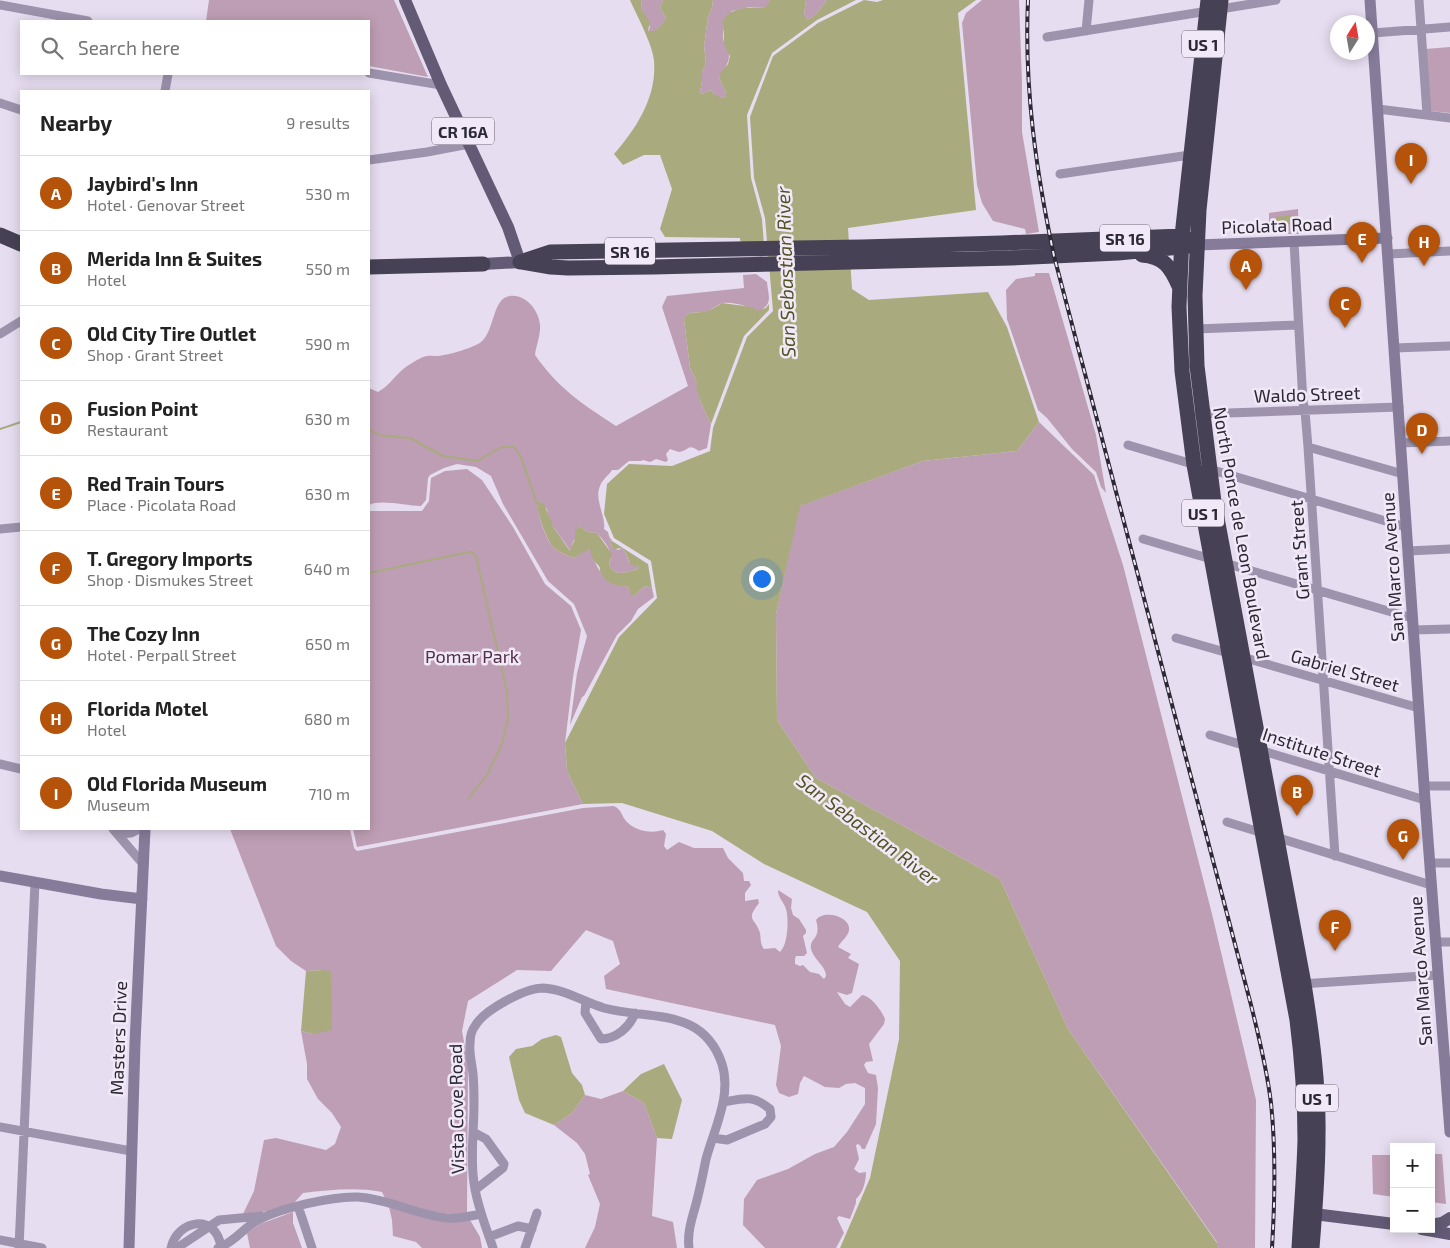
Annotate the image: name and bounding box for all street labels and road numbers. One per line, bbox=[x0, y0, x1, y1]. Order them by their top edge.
road number: US 1 bbox=[1182, 31, 1224, 58]
road number: CR 16A bbox=[432, 118, 494, 144]
street label: Picolata Road bbox=[1221, 212, 1333, 238]
road number: SR 16 bbox=[1100, 224, 1150, 252]
road number: SR 16 bbox=[605, 238, 655, 264]
street label: Waldo Street bbox=[1253, 381, 1361, 407]
street label: North Ponce de Leon Boulevard bbox=[1209, 405, 1275, 661]
street label: San Marco Avenue bbox=[1376, 491, 1408, 643]
road number: US 1 bbox=[1182, 499, 1224, 526]
street label: Grant Street bbox=[1285, 499, 1313, 601]
street label: Gabriel Street bbox=[1288, 644, 1402, 696]
street label: Institute Street bbox=[1260, 722, 1384, 782]
street label: San Marco Avenue bbox=[1404, 895, 1436, 1047]
street label: Masters Drive bbox=[105, 980, 131, 1096]
street label: Vista Cove Road bbox=[444, 1044, 468, 1174]
road number: US 1 bbox=[1296, 1084, 1338, 1112]

